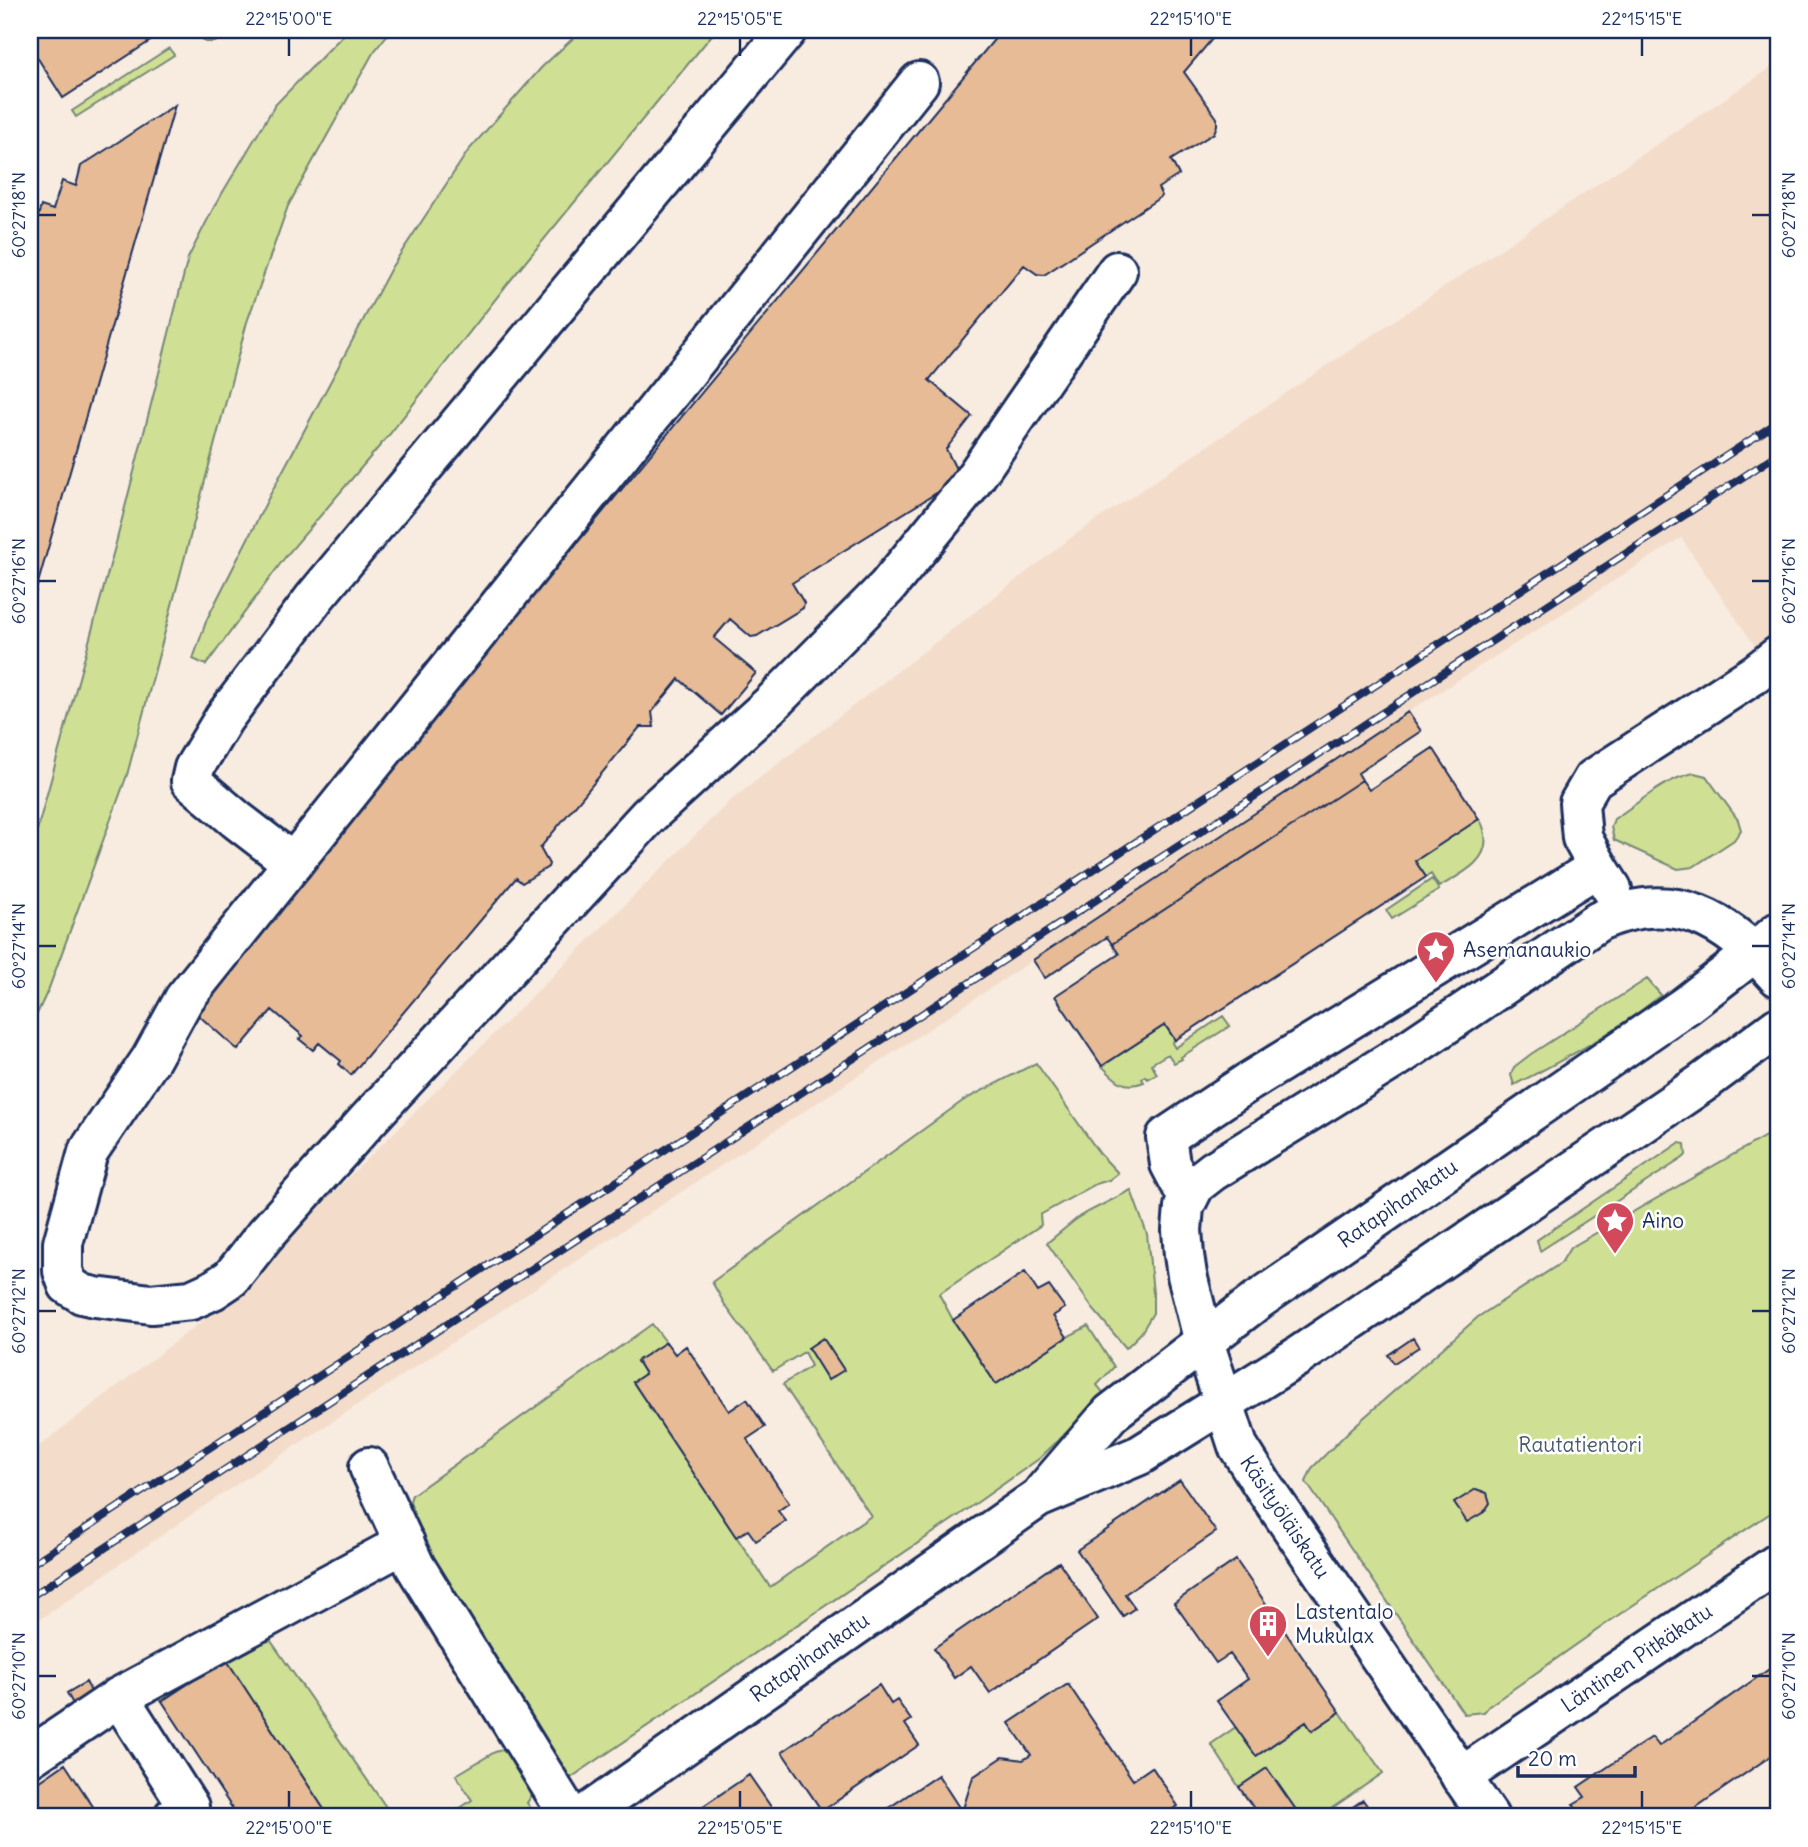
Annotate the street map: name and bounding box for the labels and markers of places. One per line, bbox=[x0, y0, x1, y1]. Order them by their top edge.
place icon: Asemanaukio bbox=[1415, 929, 1457, 984]
place label: Asemanaukio bbox=[1463, 936, 1591, 963]
place icon: Aino bbox=[1594, 1200, 1636, 1255]
place label: Aino bbox=[1642, 1207, 1684, 1234]
place label: Lastentalo Mukulax bbox=[1295, 1598, 1394, 1649]
building icon: Lastentalo Mukulax bbox=[1247, 1603, 1289, 1658]

